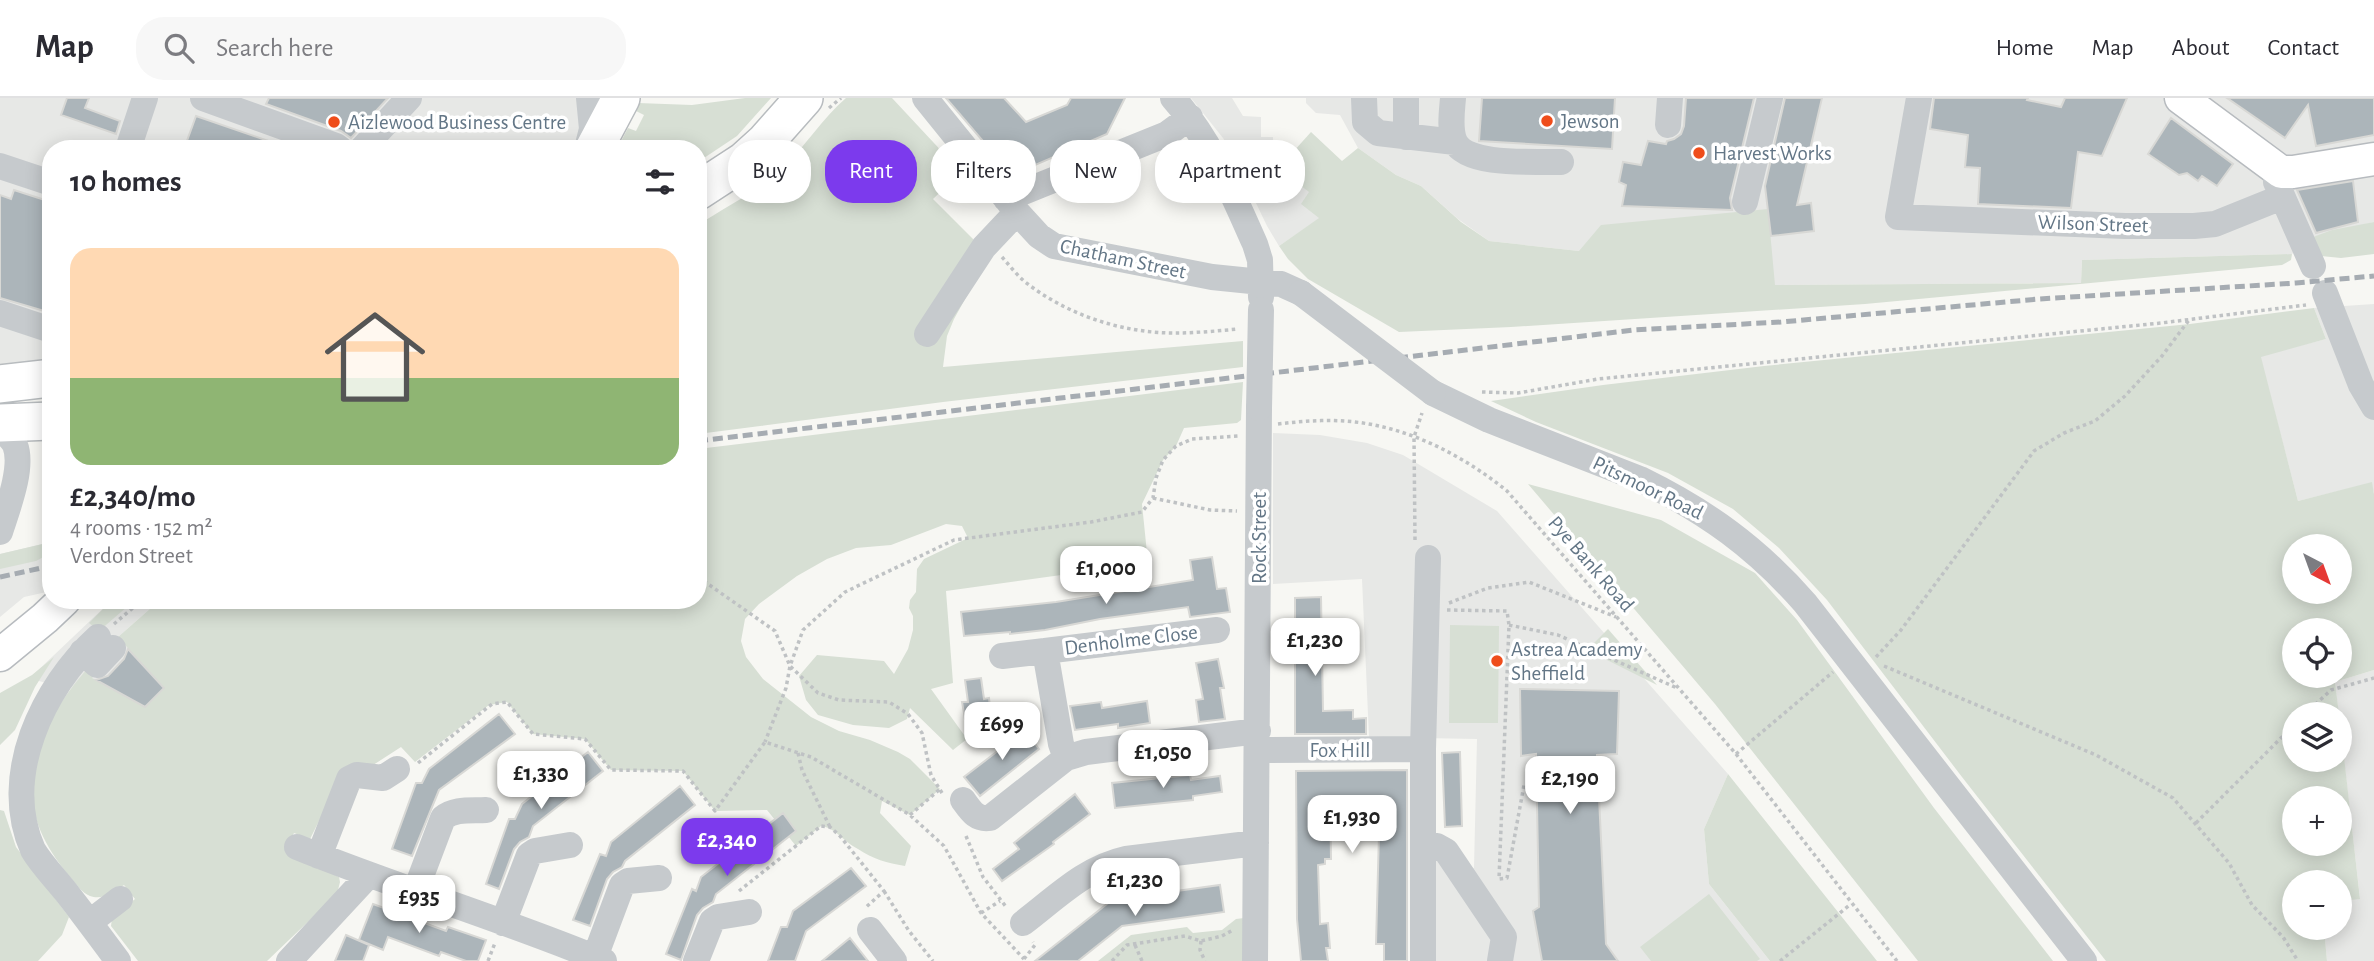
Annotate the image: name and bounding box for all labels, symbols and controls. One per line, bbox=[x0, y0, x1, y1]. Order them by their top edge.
search box bbox=[136, 17, 626, 80]
icon: search bbox=[160, 29, 198, 67]
text: Map bbox=[35, 31, 94, 64]
text: Search here bbox=[216, 35, 334, 61]
text: Home bbox=[1996, 36, 2054, 60]
text: Map bbox=[2092, 36, 2134, 60]
text: About bbox=[2172, 36, 2229, 60]
text: Contact bbox=[2267, 36, 2339, 60]
place label: Jewson bbox=[1561, 111, 1620, 132]
place label: Aizlewood Business Centre bbox=[348, 112, 566, 133]
marker: Jewson bbox=[1539, 113, 1555, 129]
marker: Aizlewood Business Centre bbox=[326, 114, 342, 130]
chip: Buy bbox=[728, 140, 811, 203]
chip: Rent bbox=[825, 140, 917, 203]
chip: Filters bbox=[931, 140, 1036, 203]
chip: New bbox=[1050, 140, 1141, 203]
chip: Apartment bbox=[1155, 140, 1305, 203]
place label: Harvest Works bbox=[1713, 143, 1832, 164]
marker: Harvest Works bbox=[1691, 145, 1707, 161]
icon: filters bbox=[641, 163, 679, 201]
text: 10 homes bbox=[70, 167, 181, 197]
street label: Wilson Street bbox=[2037, 212, 2149, 236]
street label: Chatham Street bbox=[1058, 235, 1188, 283]
icon: home bbox=[312, 294, 438, 420]
street label: Pitsmoor Road bbox=[1590, 452, 1707, 524]
text: £2,340/mo bbox=[70, 482, 196, 512]
street label: Rock Street bbox=[1249, 492, 1270, 584]
street label: Pye Bank Road bbox=[1544, 512, 1638, 616]
text: 4 rooms · 152 m² bbox=[70, 517, 213, 540]
north arrow bbox=[2282, 534, 2352, 604]
map controls bbox=[2282, 534, 2352, 940]
text: Verdon Street bbox=[70, 545, 193, 568]
pin: £1,000 bbox=[1049, 546, 1163, 606]
text: £1,000 bbox=[1076, 557, 1136, 580]
pin: £1,230 bbox=[1258, 618, 1372, 678]
button: locate bbox=[2282, 618, 2352, 688]
street label: Denholme Close bbox=[1063, 621, 1199, 659]
text: £1,230 bbox=[1287, 629, 1343, 652]
place label: Astrea Academy Sheffield bbox=[1511, 639, 1642, 684]
marker: Astrea Academy Sheffield bbox=[1489, 653, 1505, 669]
pin: £699 bbox=[961, 702, 1043, 762]
button: layers bbox=[2282, 702, 2352, 772]
text: £699 bbox=[980, 713, 1024, 736]
pin: £1,050 bbox=[1106, 730, 1220, 790]
street label: Fox Hill bbox=[1310, 740, 1370, 761]
text: £1,050 bbox=[1134, 741, 1192, 764]
pin: £1,330 bbox=[484, 752, 598, 811]
pin: £2,190 bbox=[1513, 756, 1627, 816]
text: £1,330 bbox=[513, 762, 569, 785]
text: £2,190 bbox=[1541, 767, 1599, 790]
button: + bbox=[2282, 786, 2352, 856]
pin: £1,930 bbox=[1295, 796, 1409, 855]
text: £1,930 bbox=[1324, 806, 1380, 829]
pin: £2,340 bbox=[670, 818, 784, 878]
text: £2,340 bbox=[697, 829, 757, 852]
pin: £1,230 bbox=[1078, 858, 1192, 918]
text: £1,230 bbox=[1107, 869, 1163, 892]
button: − bbox=[2282, 870, 2352, 940]
pin: £935 bbox=[378, 876, 460, 935]
text: £935 bbox=[398, 886, 440, 909]

